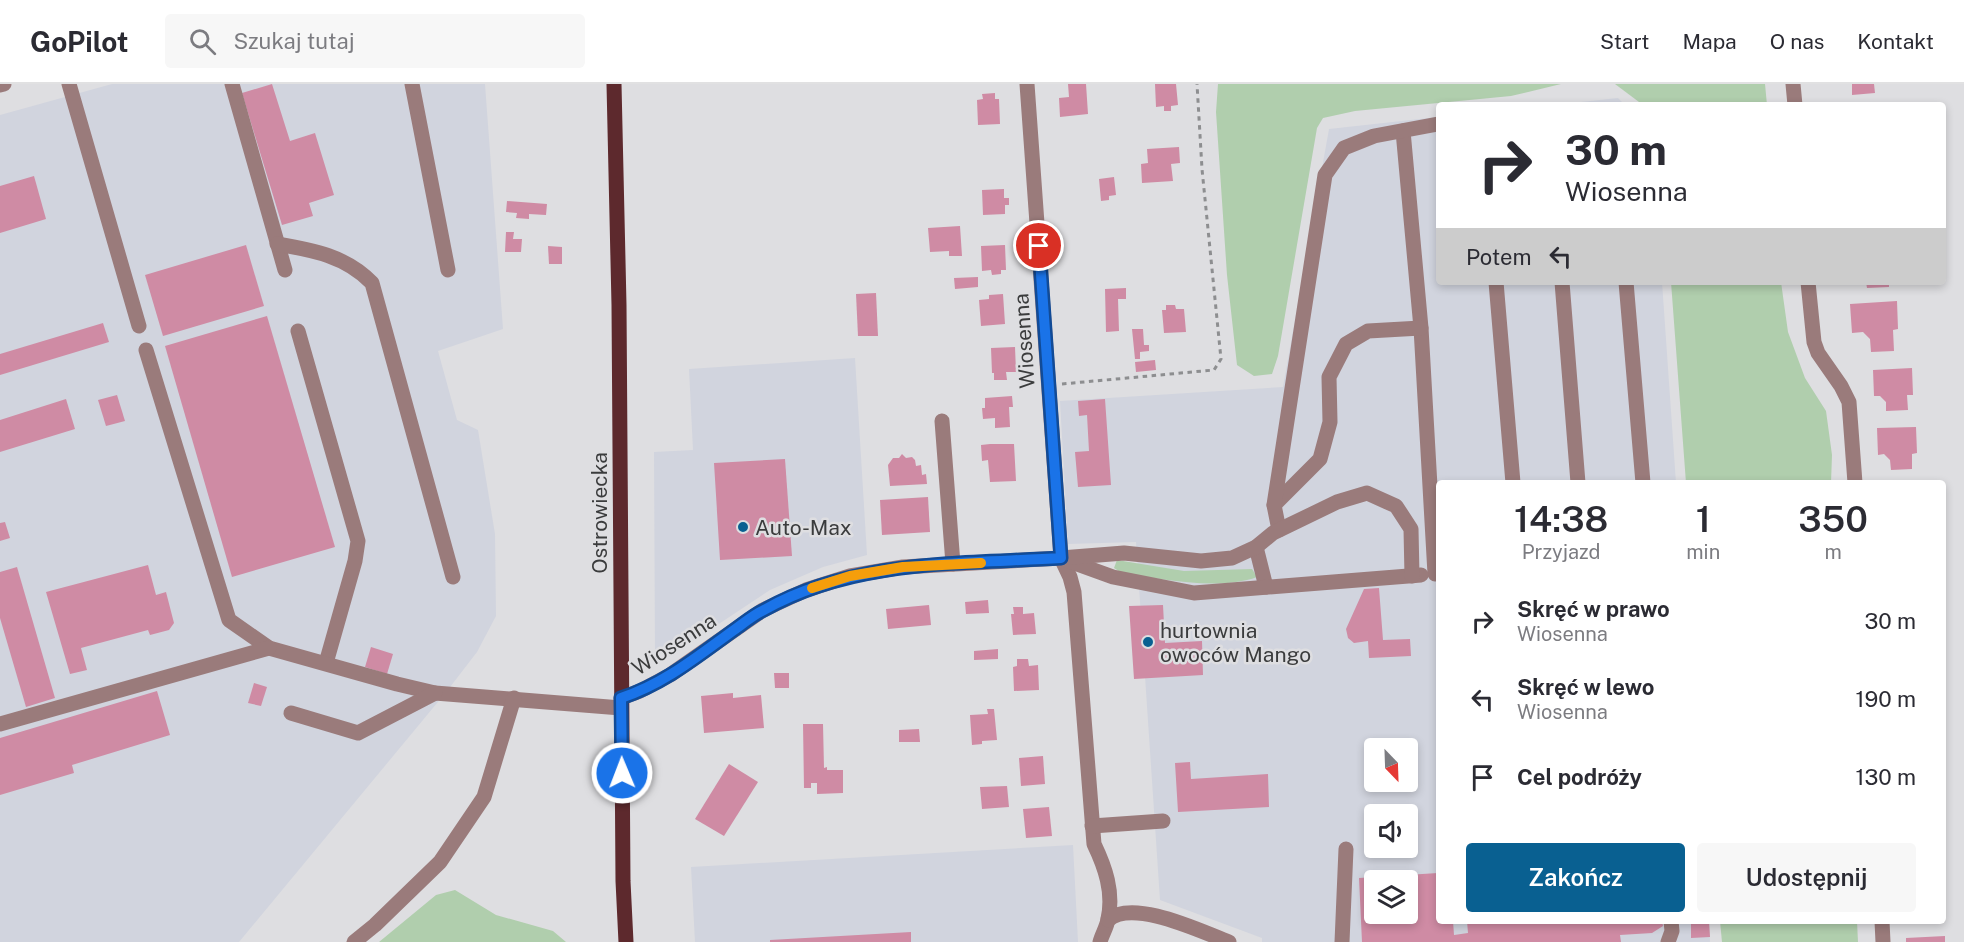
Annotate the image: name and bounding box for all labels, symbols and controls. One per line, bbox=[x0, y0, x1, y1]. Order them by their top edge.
search box bbox=[165, 14, 585, 68]
text: GoPilot bbox=[30, 25, 129, 58]
icon: search bbox=[186, 25, 219, 58]
text: Szukaj tutaj bbox=[234, 28, 355, 54]
text: Start bbox=[1600, 29, 1650, 54]
text: Mapa bbox=[1683, 29, 1737, 54]
text: O nas bbox=[1770, 29, 1824, 54]
text: Kontakt bbox=[1857, 29, 1934, 54]
text: 30 m bbox=[1565, 125, 1667, 174]
icon: right bbox=[1466, 126, 1544, 204]
text: Wiosenna bbox=[1565, 175, 1688, 207]
pin bbox=[1013, 220, 1064, 271]
icon: arrive bbox=[1022, 229, 1055, 262]
icon: left bbox=[1544, 240, 1577, 273]
text: Potem bbox=[1466, 244, 1532, 270]
street label: Wiosenna bbox=[1008, 293, 1040, 389]
street label: Ostrowiecka bbox=[587, 452, 612, 574]
text: 14:38 bbox=[1514, 498, 1608, 540]
text: 1 bbox=[1696, 498, 1711, 540]
text: 350 bbox=[1798, 498, 1868, 540]
place label: Auto-Max bbox=[755, 515, 852, 540]
marker: Auto-Max bbox=[736, 520, 750, 534]
text: Przyjazd bbox=[1522, 540, 1600, 564]
text: min bbox=[1686, 540, 1720, 564]
text: m bbox=[1824, 540, 1842, 564]
text: Skręć w prawo bbox=[1517, 596, 1670, 622]
icon: right bbox=[1466, 605, 1499, 638]
street label: Wiosenna bbox=[627, 608, 721, 680]
text: 30 m bbox=[1864, 608, 1916, 634]
place label: hurtownia owoców Mango bbox=[1160, 618, 1311, 667]
text: Wiosenna bbox=[1517, 622, 1608, 646]
marker: hurtownia owoców Mango bbox=[1141, 635, 1155, 649]
text: Skręć w lewo bbox=[1517, 674, 1654, 700]
icon: left bbox=[1466, 683, 1499, 716]
text: 190 m bbox=[1856, 686, 1916, 712]
text: Wiosenna bbox=[1517, 700, 1608, 724]
north arrow bbox=[1364, 738, 1418, 792]
map controls bbox=[1364, 738, 1418, 924]
position arrow bbox=[590, 741, 654, 805]
icon: arrive bbox=[1466, 761, 1499, 794]
text: Cel podróży bbox=[1517, 764, 1642, 790]
text: 130 m bbox=[1855, 764, 1916, 790]
button: sound bbox=[1364, 804, 1418, 858]
button: Zakończ bbox=[1466, 843, 1685, 912]
button: Udostępnij bbox=[1697, 843, 1916, 912]
button: layers bbox=[1364, 870, 1418, 924]

